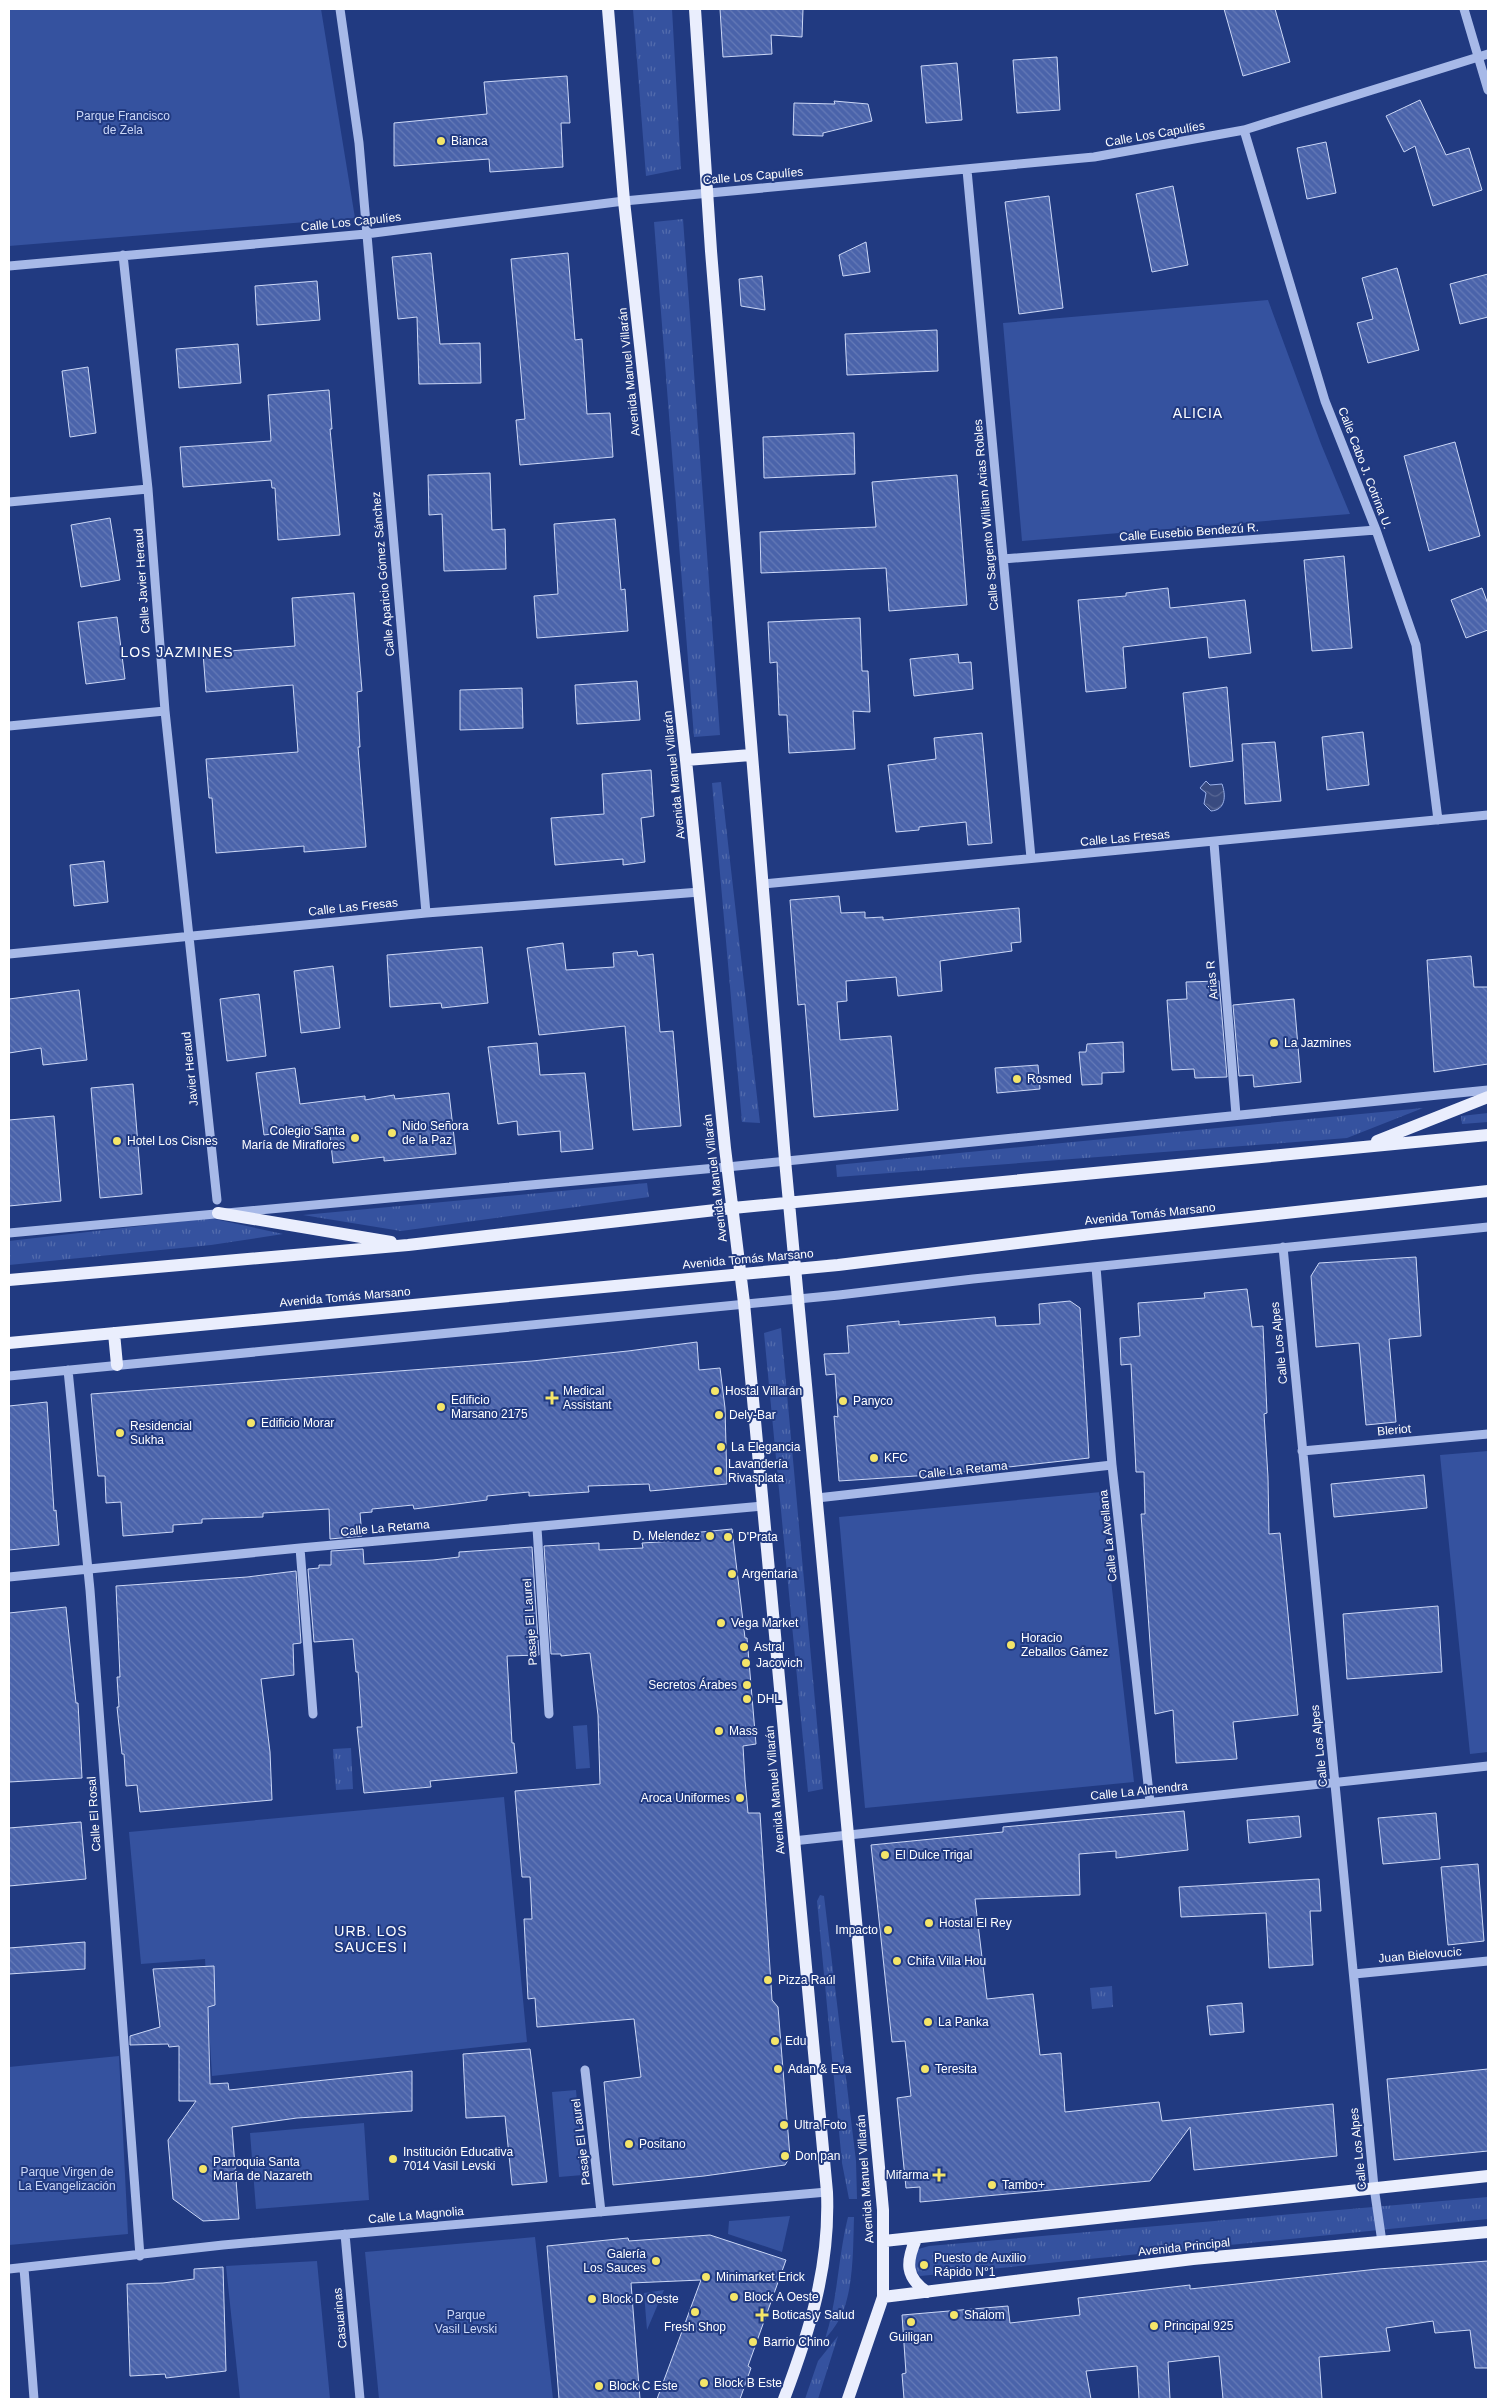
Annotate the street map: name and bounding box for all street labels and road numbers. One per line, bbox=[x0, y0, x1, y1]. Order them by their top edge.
street label: Calle Los Capulíes bbox=[1104, 118, 1206, 150]
street label: Calle Los Capulíes bbox=[702, 165, 804, 187]
street label: Calle Los Capulíes bbox=[300, 210, 402, 234]
street label: Avenida Manuel Villarán bbox=[615, 307, 643, 437]
street label: Calle Cabo J. Cotrina U. bbox=[1335, 405, 1395, 531]
street label: Calle Sargento William Arias Robles bbox=[971, 419, 1001, 611]
street label: Calle Aparicio Gómez Sánchez bbox=[369, 491, 397, 657]
street label: Calle Eusebio Bendezú R. bbox=[1119, 520, 1259, 544]
street label: Calle Javier Heraud bbox=[131, 528, 153, 634]
street label: Avenida Manuel Villarán bbox=[660, 710, 688, 840]
street label: Calle Las Fresas bbox=[1080, 827, 1170, 849]
street label: Calle Las Fresas bbox=[307, 895, 399, 919]
street label: Arias R bbox=[1203, 959, 1221, 1000]
street label: Javier Heraud bbox=[179, 1031, 201, 1107]
street label: Avenida Manuel Villarán bbox=[700, 1113, 730, 1243]
street label: Avenida Tomás Marsano bbox=[1084, 1200, 1217, 1228]
street label: Avenida Tomás Marsano bbox=[682, 1246, 814, 1272]
street label: Avenida Tomás Marsano bbox=[279, 1284, 411, 1310]
street label: Calle Los Alpes bbox=[1268, 1301, 1290, 1385]
street label: Bleriot bbox=[1376, 1421, 1412, 1438]
street label: Calle La Retama bbox=[918, 1458, 1008, 1482]
street label: Calle La Avellana bbox=[1096, 1489, 1120, 1583]
street label: Calle La Retama bbox=[340, 1517, 430, 1539]
street label: Pasaje El Laurel bbox=[520, 1578, 540, 1666]
street label: Calle Los Alpes bbox=[1308, 1704, 1330, 1788]
street label: Avenida Manuel Villarán bbox=[762, 1725, 788, 1855]
street label: Calle El Rosal bbox=[84, 1776, 104, 1852]
street label: Calle La Almendra bbox=[1090, 1779, 1189, 1803]
street label: Juan Bielovucic bbox=[1378, 1944, 1462, 1966]
street label: Pasaje El Laurel bbox=[569, 2098, 593, 2186]
street label: Calle Los Alpes bbox=[1347, 2107, 1369, 2191]
street label: Avenida Manuel Villarán bbox=[854, 2114, 876, 2244]
street label: Calle La Magnolia bbox=[368, 2204, 465, 2226]
street label: Avenida Principal bbox=[1137, 2235, 1231, 2259]
street label: Casuarinas bbox=[330, 2287, 350, 2349]

